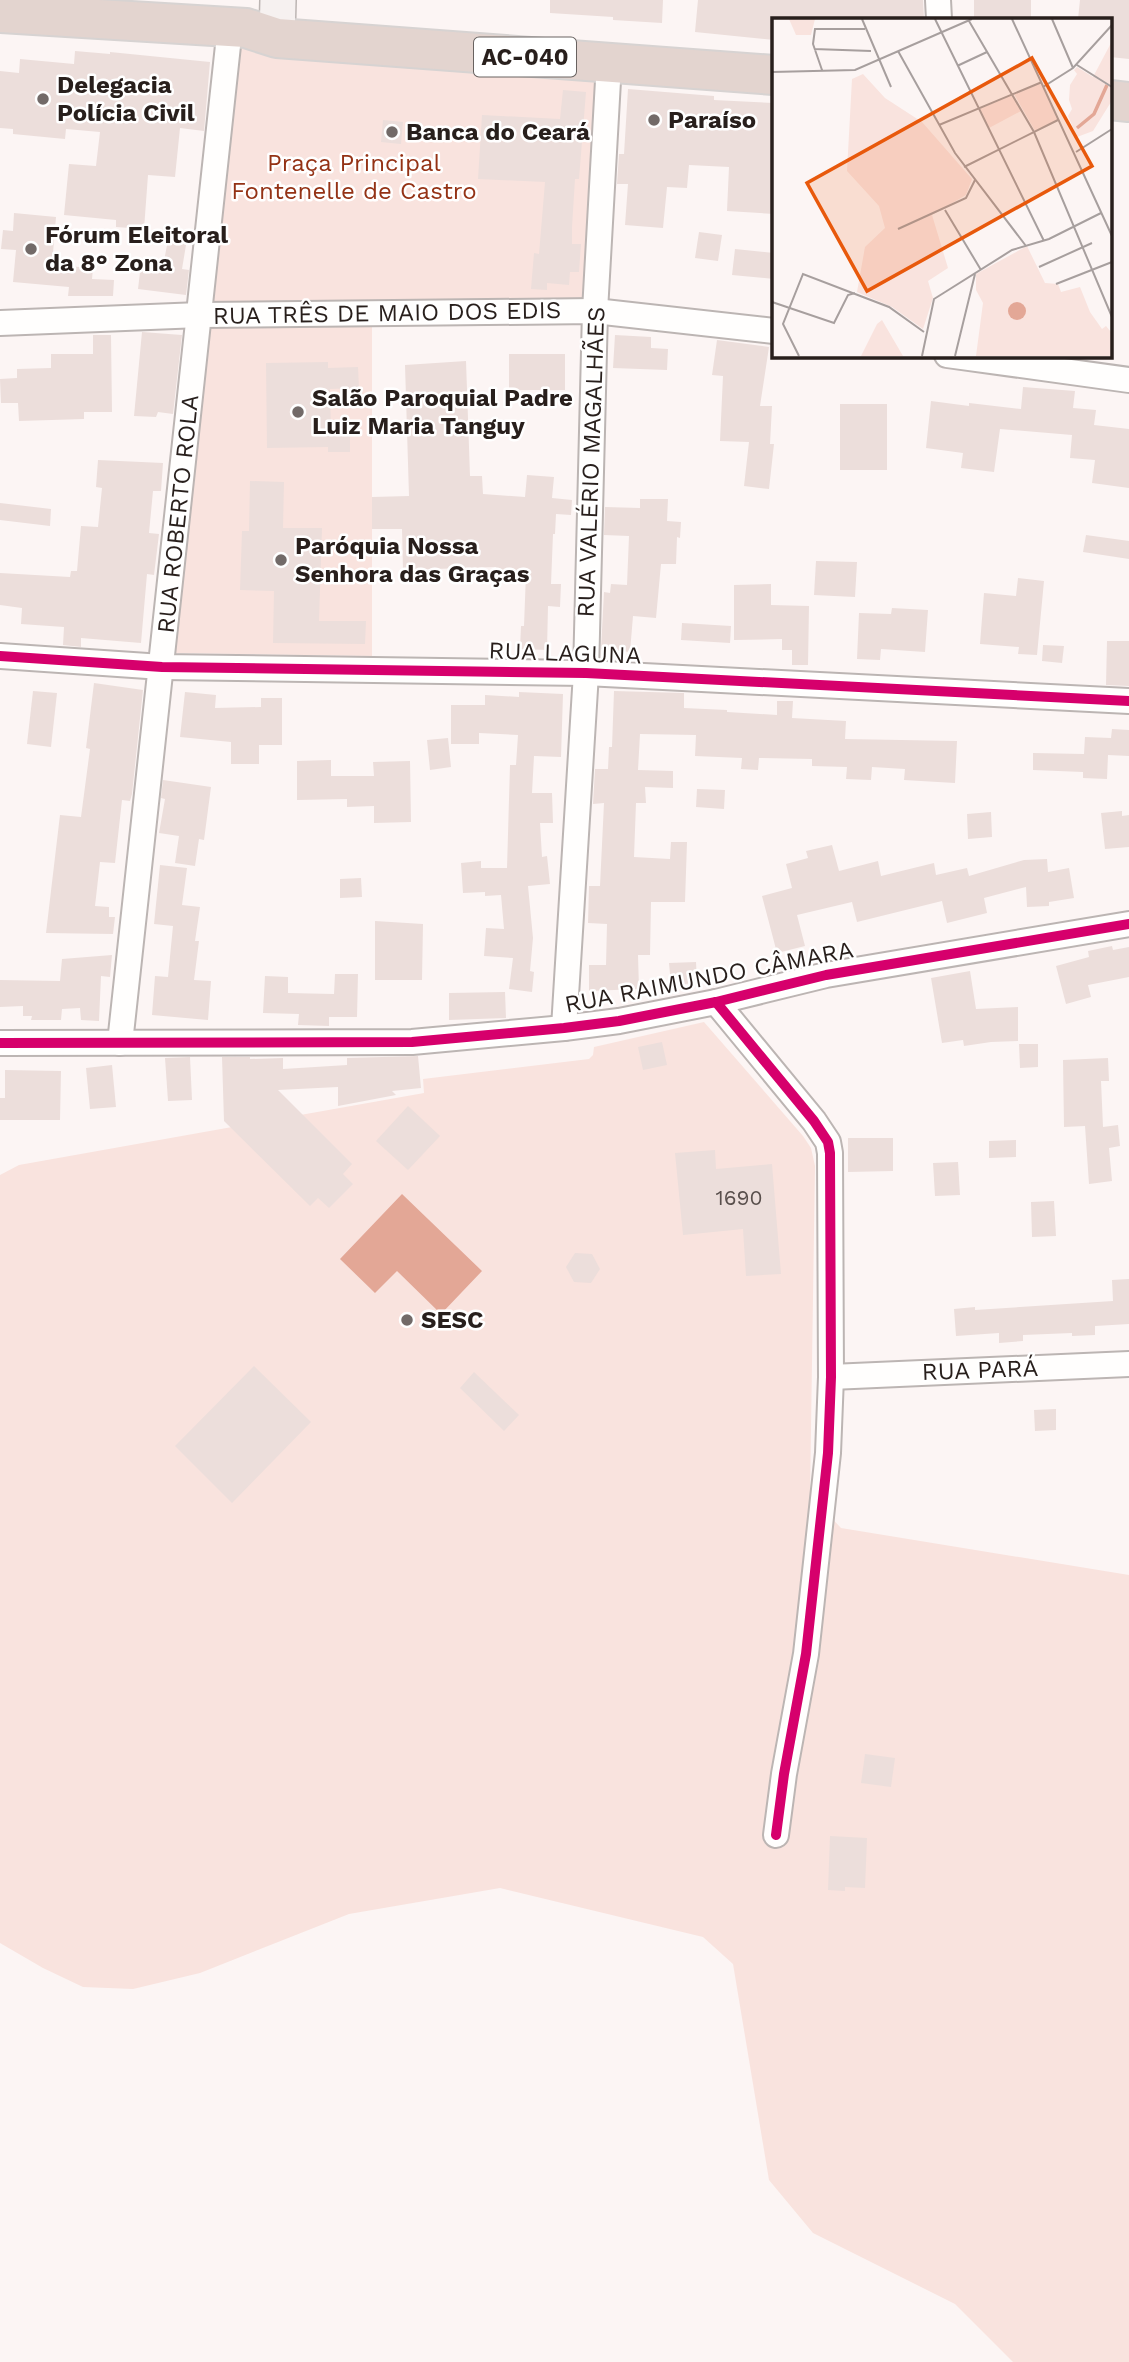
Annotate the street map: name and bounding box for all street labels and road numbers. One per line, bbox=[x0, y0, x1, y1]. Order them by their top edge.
road number: AC-040 bbox=[474, 38, 576, 76]
street label: RUA TRÊS DE MAIO DOS EDIS bbox=[213, 296, 561, 330]
street label: RUA VALÉRIO MAGALHÃES bbox=[572, 306, 610, 618]
street label: RUA ROBERTO ROLA bbox=[152, 393, 204, 635]
street label: RUA LAGUNA bbox=[488, 636, 642, 670]
street label: RUA RAIMUNDO CÂMARA bbox=[562, 935, 856, 1019]
street label: RUA PARÁ bbox=[921, 1354, 1039, 1386]

